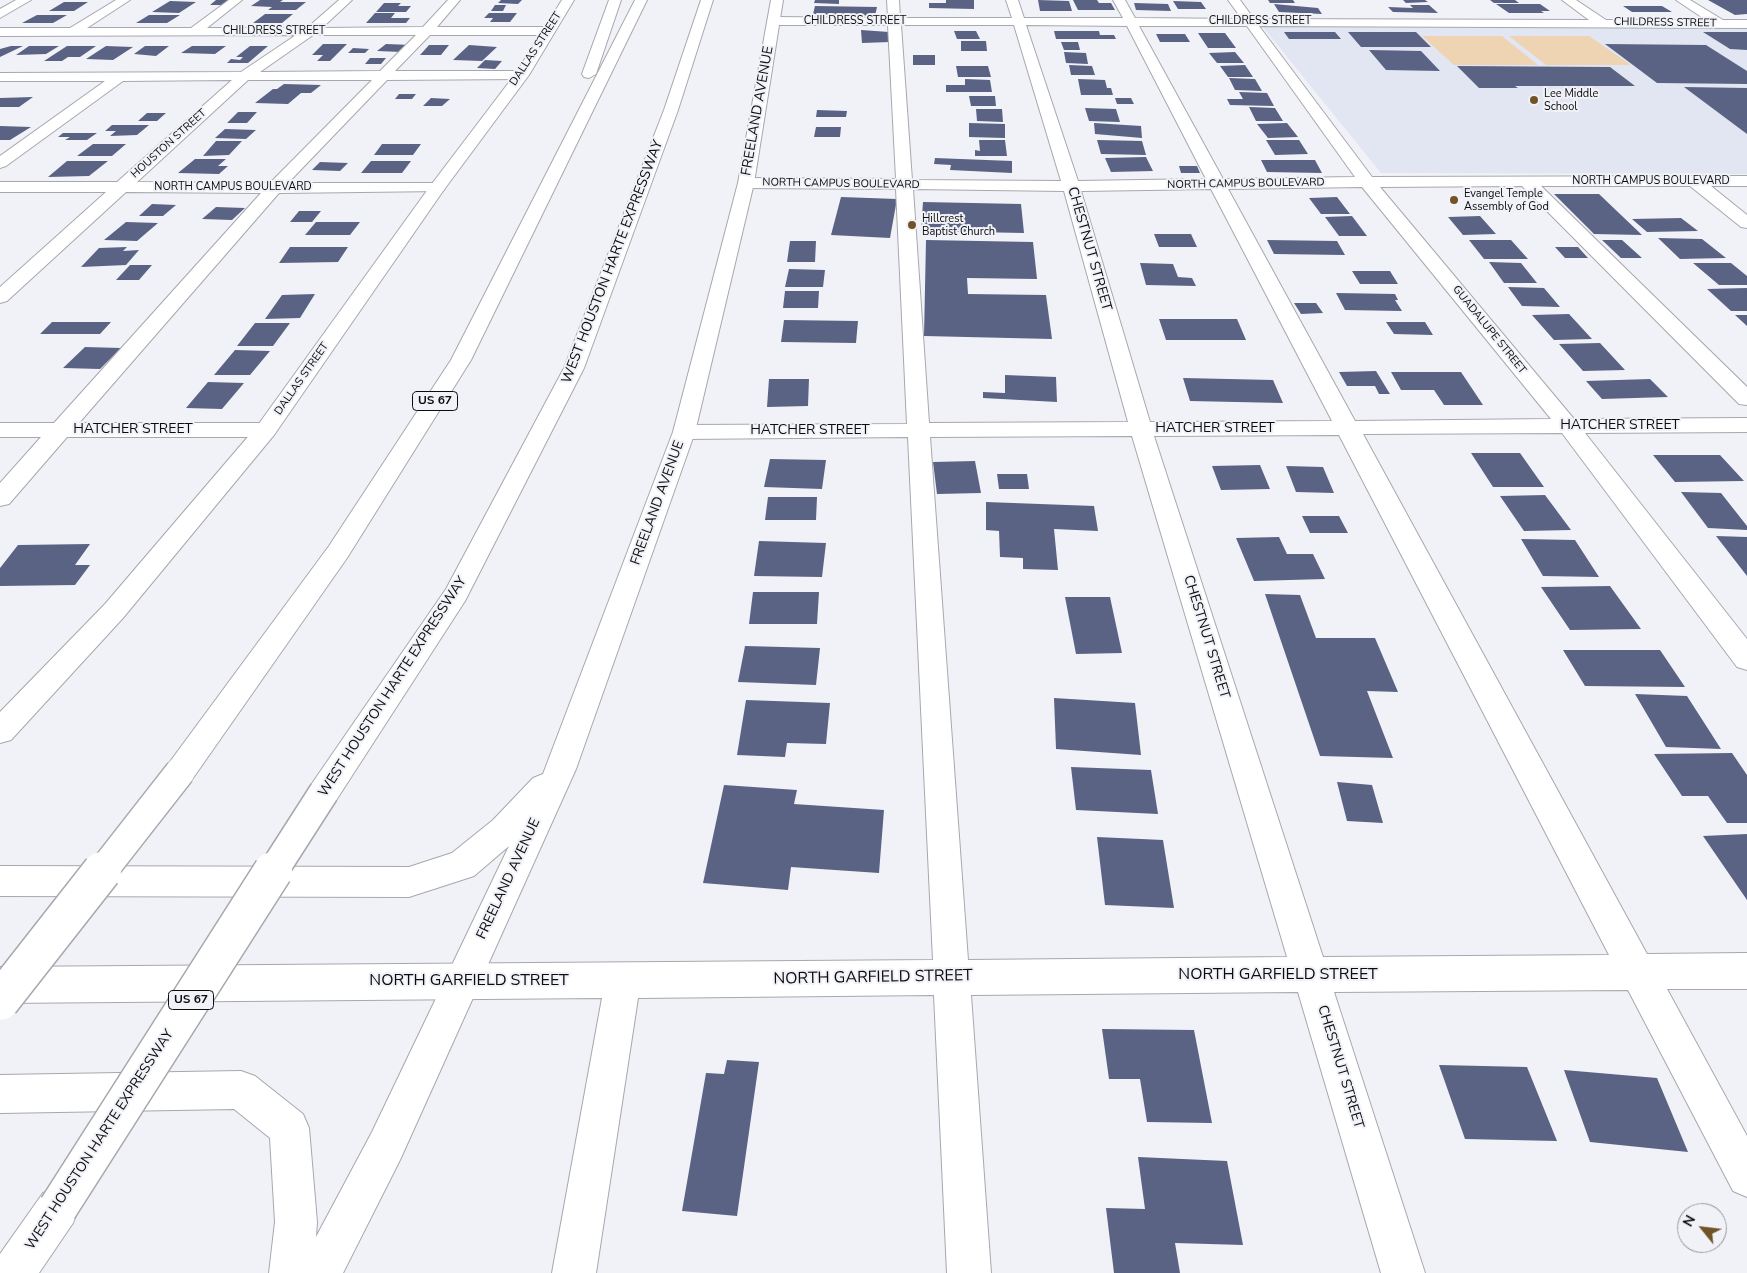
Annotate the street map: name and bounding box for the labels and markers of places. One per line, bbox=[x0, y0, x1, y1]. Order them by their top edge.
place label: Lee Middle School bbox=[1544, 87, 1598, 113]
marker: Lee Middle School bbox=[1528, 94, 1540, 106]
place label: Evangel Temple Assembly of God bbox=[1464, 187, 1549, 213]
marker: Evangel Temple Assembly of God bbox=[1448, 194, 1460, 206]
place label: Hillcrest Baptist Church bbox=[922, 212, 995, 238]
marker: Hillcrest Baptist Church bbox=[906, 219, 918, 231]

